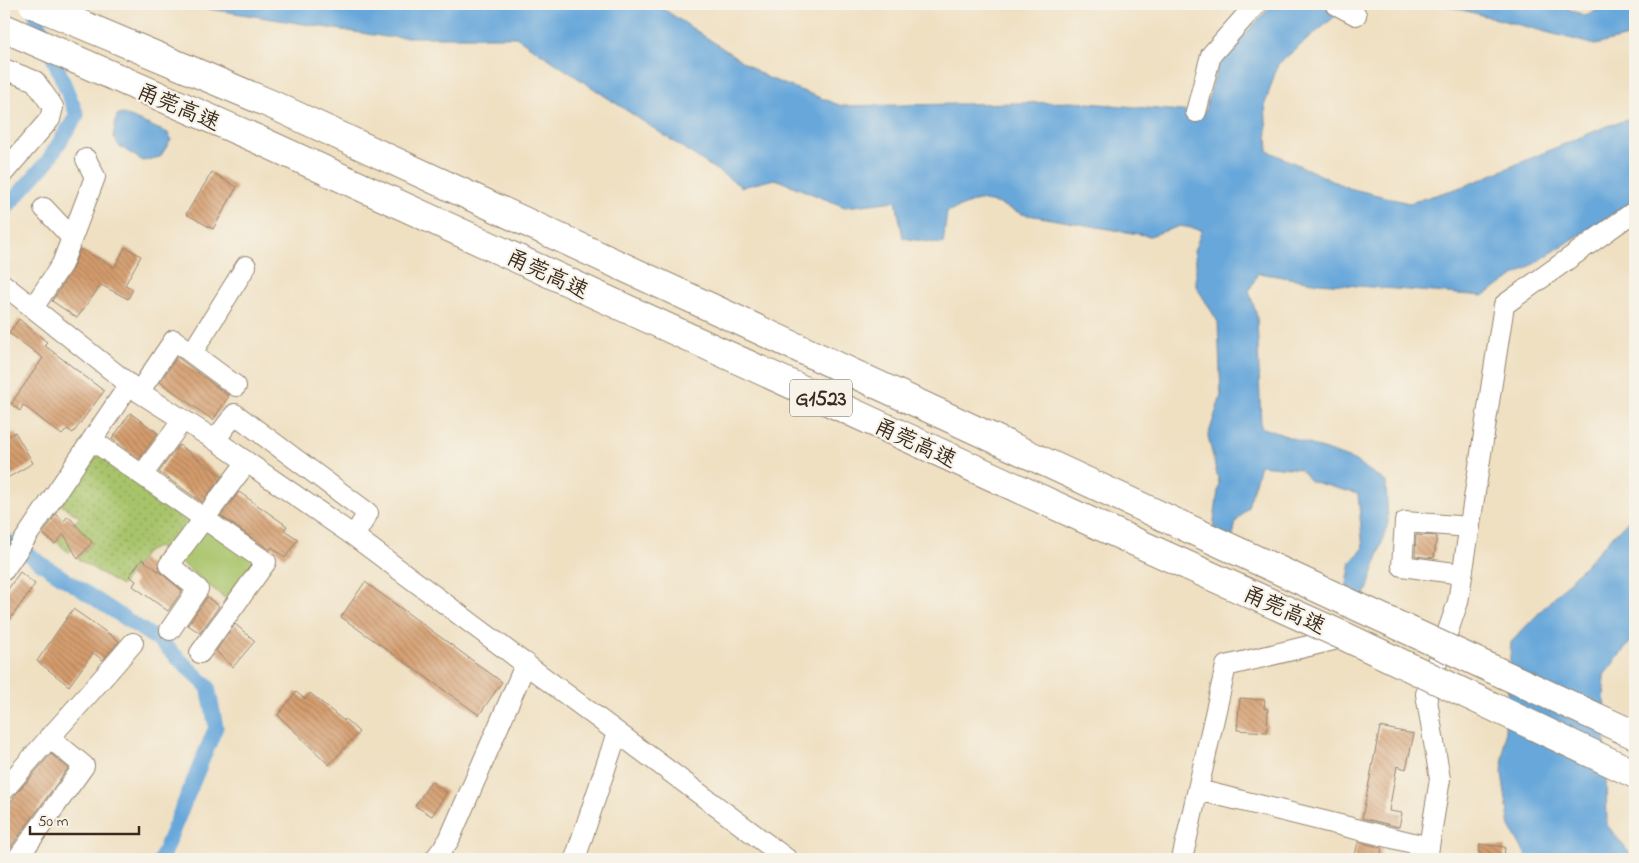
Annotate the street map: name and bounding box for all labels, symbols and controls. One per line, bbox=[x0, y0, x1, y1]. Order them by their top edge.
street label: 甬莞高速 bbox=[131, 77, 225, 141]
street label: 甬莞高速 bbox=[500, 243, 593, 309]
road number: G1523 bbox=[790, 379, 852, 416]
street label: 甬莞高速 bbox=[868, 412, 961, 478]
street label: 甬莞高速 bbox=[1237, 579, 1330, 644]
scale bar bbox=[30, 803, 139, 835]
text: 50 m bbox=[38, 811, 69, 833]

